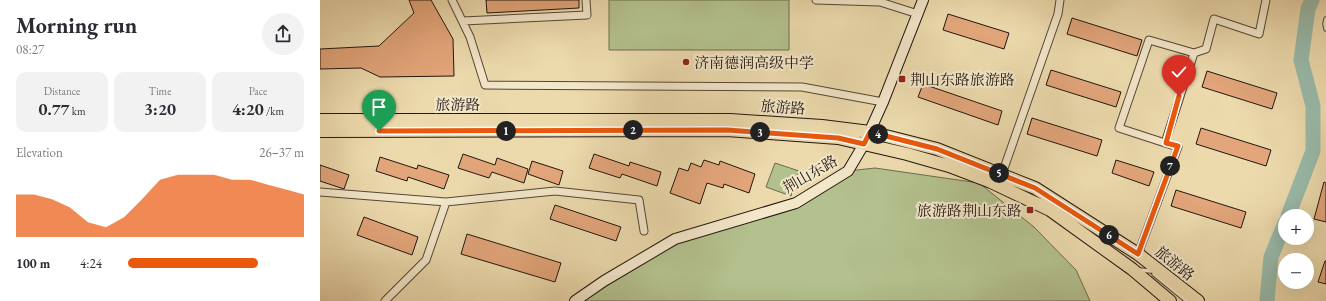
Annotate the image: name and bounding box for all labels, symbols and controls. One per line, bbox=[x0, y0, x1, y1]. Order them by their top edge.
text: Morning run bbox=[16, 11, 137, 40]
button: share bbox=[262, 13, 304, 55]
text: 08:27 bbox=[16, 41, 44, 58]
place label: 济南德润高级中学 bbox=[694, 53, 814, 72]
pin bbox=[1162, 55, 1196, 96]
marker: 济南德润高级中学 bbox=[681, 57, 691, 67]
icon: check bbox=[1168, 61, 1190, 83]
place label: 荆山东路旅游路 bbox=[910, 70, 1015, 89]
marker: 荆山东路旅游路 bbox=[897, 74, 907, 84]
text: Distance bbox=[44, 84, 80, 98]
text: Time bbox=[149, 84, 171, 98]
text: Pace bbox=[249, 84, 267, 98]
pin bbox=[362, 90, 396, 131]
street label: 旅游路 bbox=[435, 95, 481, 114]
icon: arrive bbox=[368, 96, 390, 118]
street label: 旅游路 bbox=[760, 96, 806, 118]
text: 0.77 bbox=[38, 98, 70, 120]
text: 3:20 bbox=[144, 98, 176, 120]
text: 4:20 bbox=[232, 98, 264, 120]
text: km bbox=[70, 104, 86, 118]
text: /km bbox=[264, 104, 284, 118]
pin: 2 bbox=[623, 120, 643, 140]
pin: 1 bbox=[496, 121, 516, 141]
pin: 3 bbox=[750, 122, 770, 142]
text: 2 bbox=[630, 123, 636, 137]
text: 1 bbox=[503, 124, 509, 138]
pin: 4 bbox=[868, 124, 888, 144]
text: 3 bbox=[757, 125, 763, 139]
text: 4 bbox=[875, 127, 881, 141]
text: Elevation bbox=[16, 144, 63, 161]
text: 26–37 m bbox=[259, 144, 304, 161]
street label: 荆山东路 bbox=[779, 151, 841, 197]
pin: 7 bbox=[1160, 156, 1180, 176]
text: 7 bbox=[1167, 159, 1173, 173]
pin: 5 bbox=[989, 163, 1009, 183]
text: 5 bbox=[996, 166, 1002, 180]
place label: 旅游路荆山东路 bbox=[917, 201, 1022, 220]
marker: 旅游路荆山东路 bbox=[1025, 205, 1035, 215]
map controls bbox=[1278, 209, 1314, 289]
button: + bbox=[1278, 209, 1314, 245]
pin: 6 bbox=[1099, 225, 1119, 245]
text: 6 bbox=[1106, 228, 1112, 242]
street label: 旅游路 bbox=[1151, 242, 1199, 284]
button: − bbox=[1278, 253, 1314, 289]
text: 100 m bbox=[16, 255, 50, 272]
text: 4:24 bbox=[80, 255, 102, 272]

